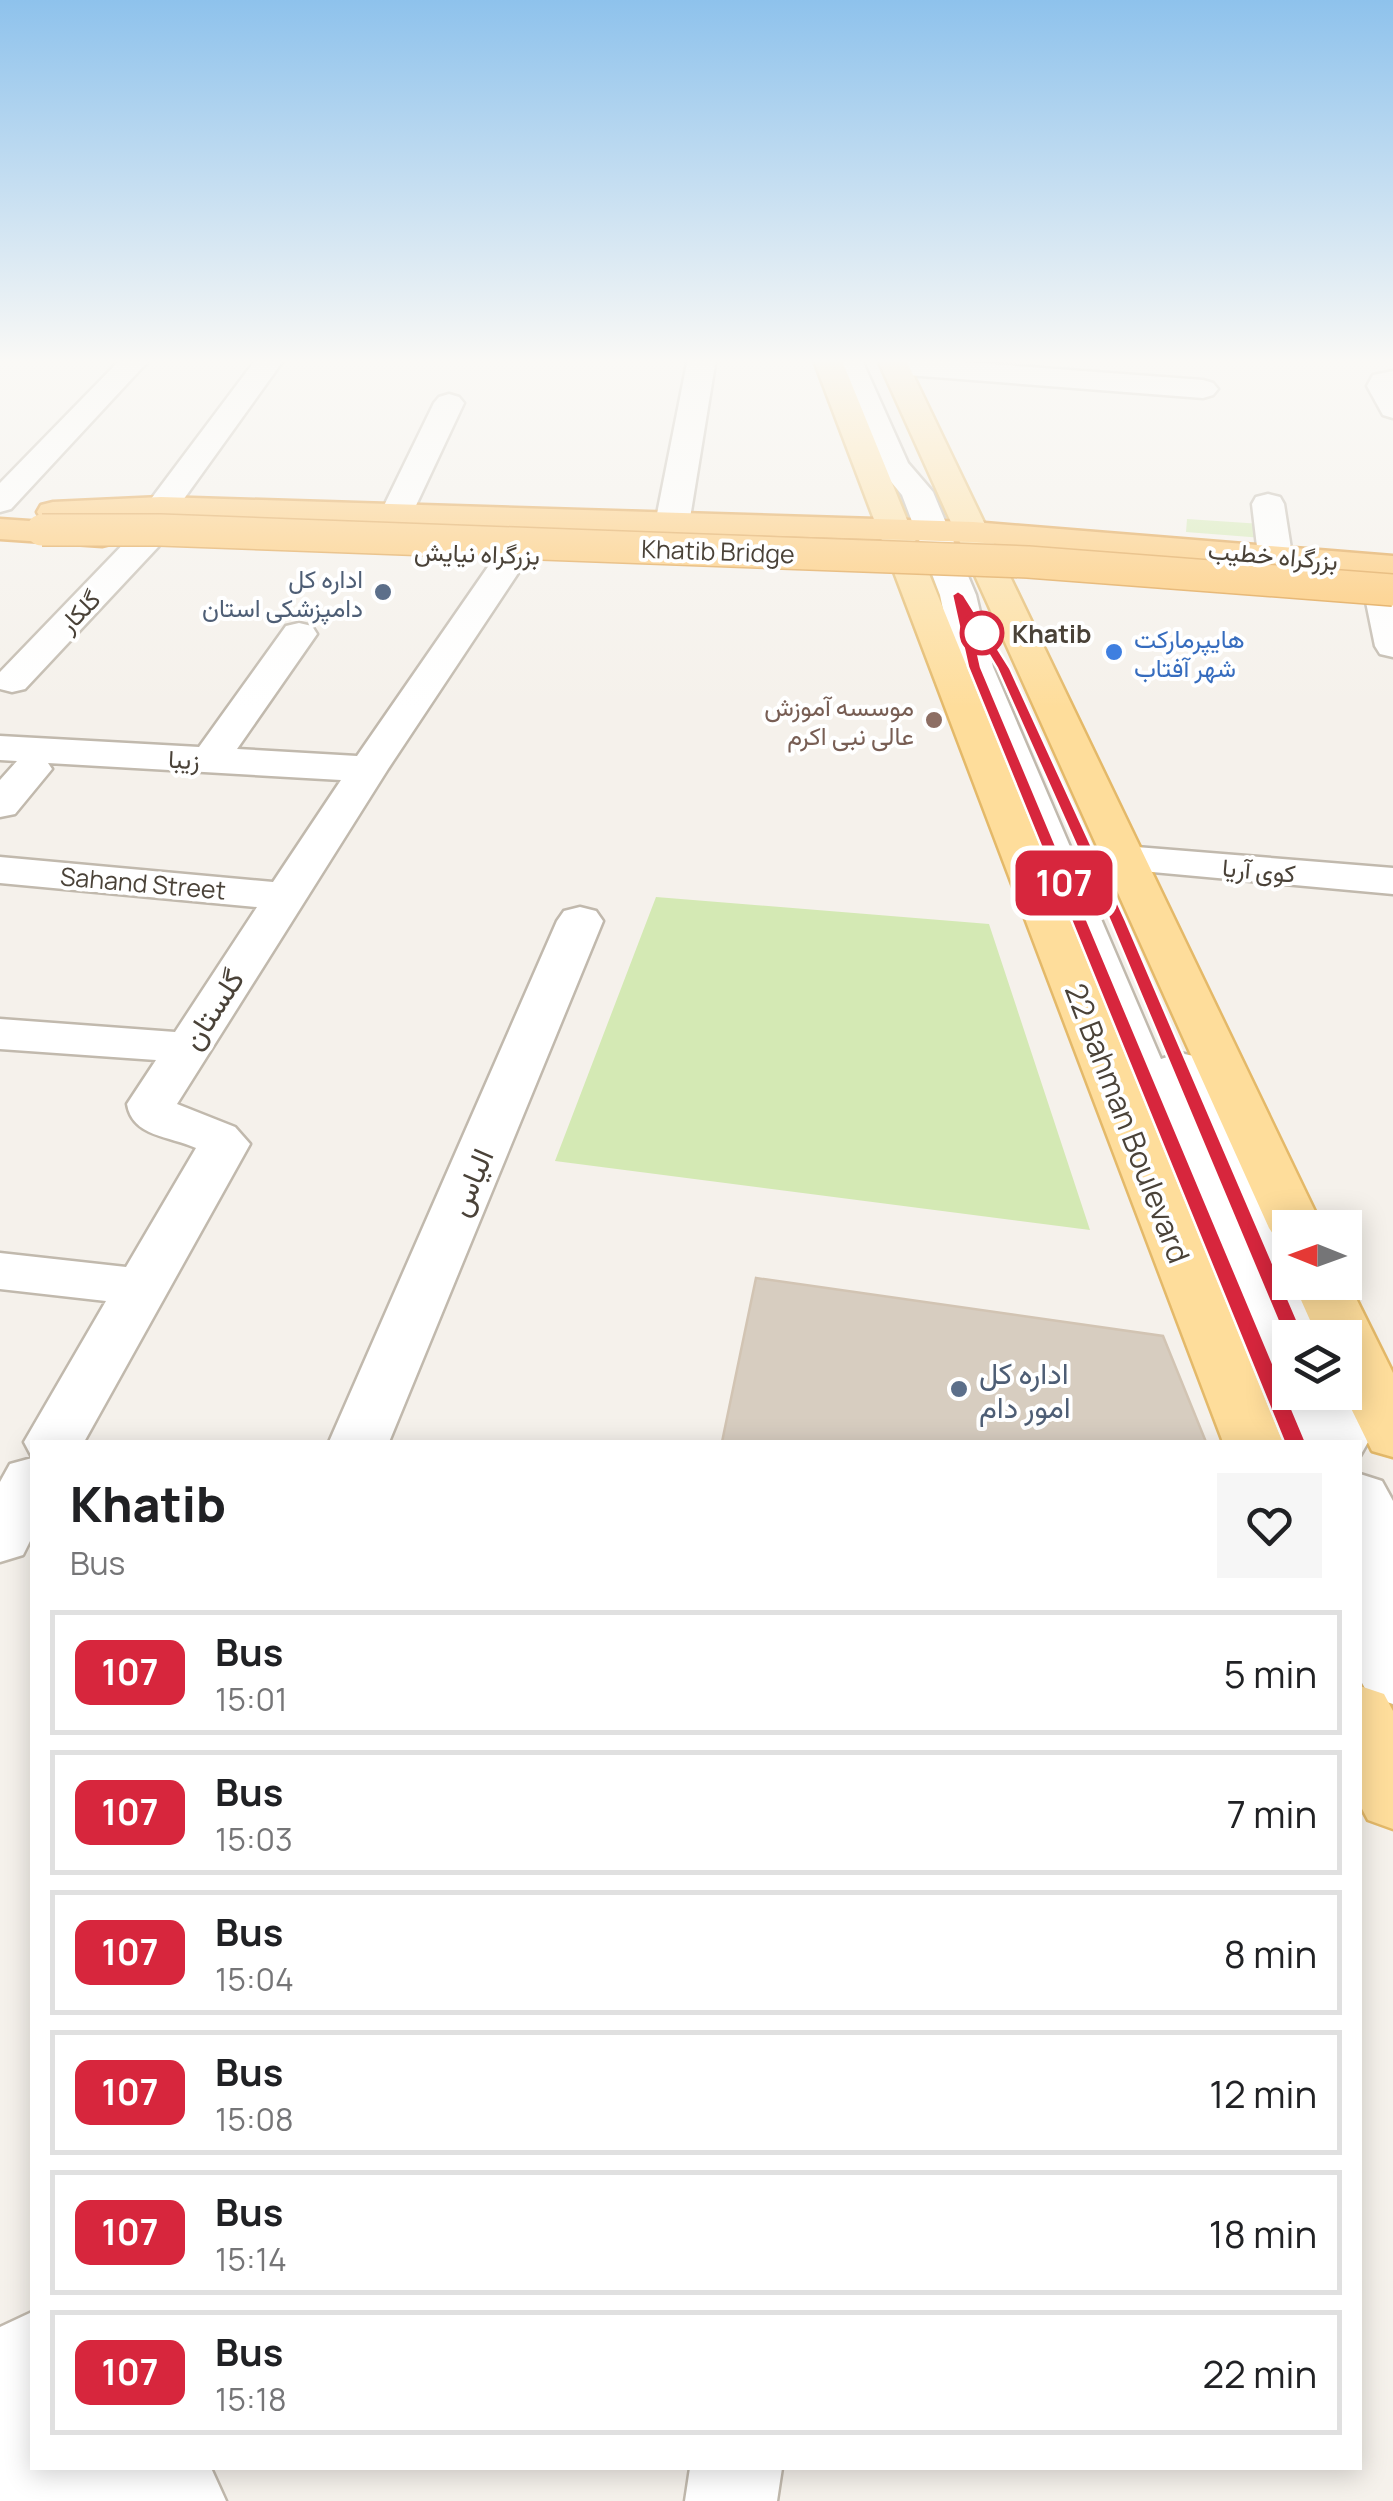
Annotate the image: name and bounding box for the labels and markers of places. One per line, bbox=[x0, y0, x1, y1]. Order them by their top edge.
place label: اداره کل دامپزشکی استان bbox=[202, 561, 363, 625]
marker: اداره کل دامپزشکی استان bbox=[372, 581, 394, 603]
marker: Khatib bbox=[961, 612, 1003, 654]
place label: Khatib bbox=[1012, 616, 1091, 651]
place label: هایپرمارکت شهر آفتاب bbox=[1134, 621, 1245, 685]
marker: هایپرمارکت شهر آفتاب bbox=[1103, 641, 1125, 663]
place label: موسسه آموزش عالی نبی اکرم bbox=[764, 689, 914, 753]
marker: موسسه آموزش عالی نبی اکرم bbox=[923, 709, 945, 731]
place label: اداره کل امور دام bbox=[979, 1352, 1071, 1427]
marker: اداره کل امور دام bbox=[948, 1378, 970, 1400]

